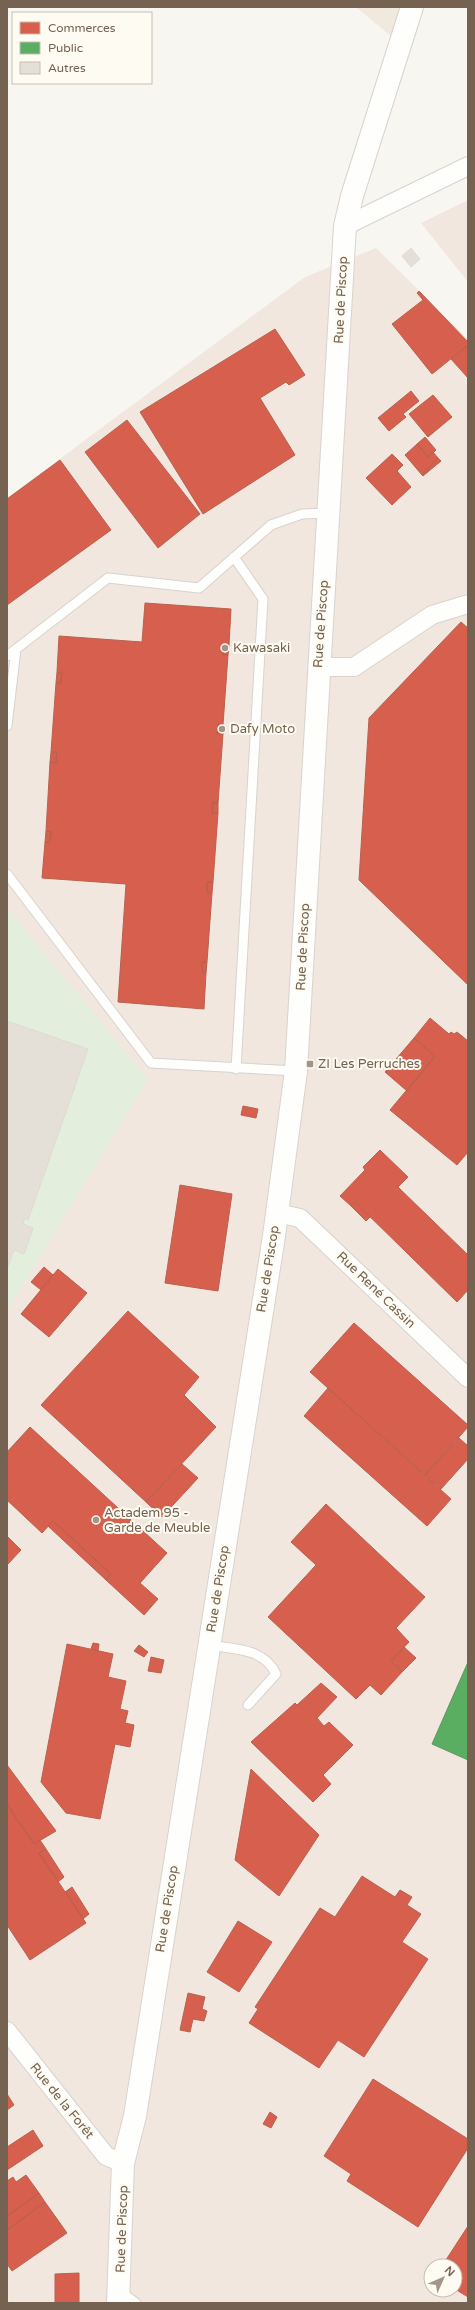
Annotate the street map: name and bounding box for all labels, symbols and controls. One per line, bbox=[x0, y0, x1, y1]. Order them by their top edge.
legend bbox=[12, 12, 152, 84]
text: Commerces bbox=[48, 21, 116, 35]
text: Public bbox=[48, 41, 83, 55]
text: Autres bbox=[48, 61, 86, 75]
street label: Rue de Piscop bbox=[331, 256, 351, 344]
street label: Rue de Piscop bbox=[310, 580, 332, 668]
place label: Kawasaki bbox=[233, 640, 290, 656]
marker: Kawasaki bbox=[220, 643, 230, 653]
place label: Dafy Moto bbox=[230, 721, 295, 737]
marker: Dafy Moto bbox=[217, 724, 227, 734]
street label: Rue de Piscop bbox=[293, 903, 313, 991]
place label: ZI Les Perruches bbox=[318, 1056, 420, 1072]
marker: ZI Les Perruches bbox=[305, 1059, 315, 1069]
street label: Rue de Piscop bbox=[253, 1224, 283, 1314]
street label: Rue René Cassin bbox=[333, 1248, 419, 1332]
place label: Actadem 95 - Garde de Meuble bbox=[104, 1505, 210, 1536]
marker: Actadem 95 - Garde de Meuble bbox=[91, 1515, 101, 1525]
street label: Rue de Piscop bbox=[203, 1544, 233, 1634]
street label: Rue de Piscop bbox=[152, 1864, 182, 1954]
street label: Rue de la Forêt bbox=[26, 2060, 98, 2142]
street label: Rue de Piscop bbox=[112, 2185, 132, 2273]
north arrow bbox=[423, 2258, 463, 2298]
text: N bbox=[442, 2264, 457, 2279]

